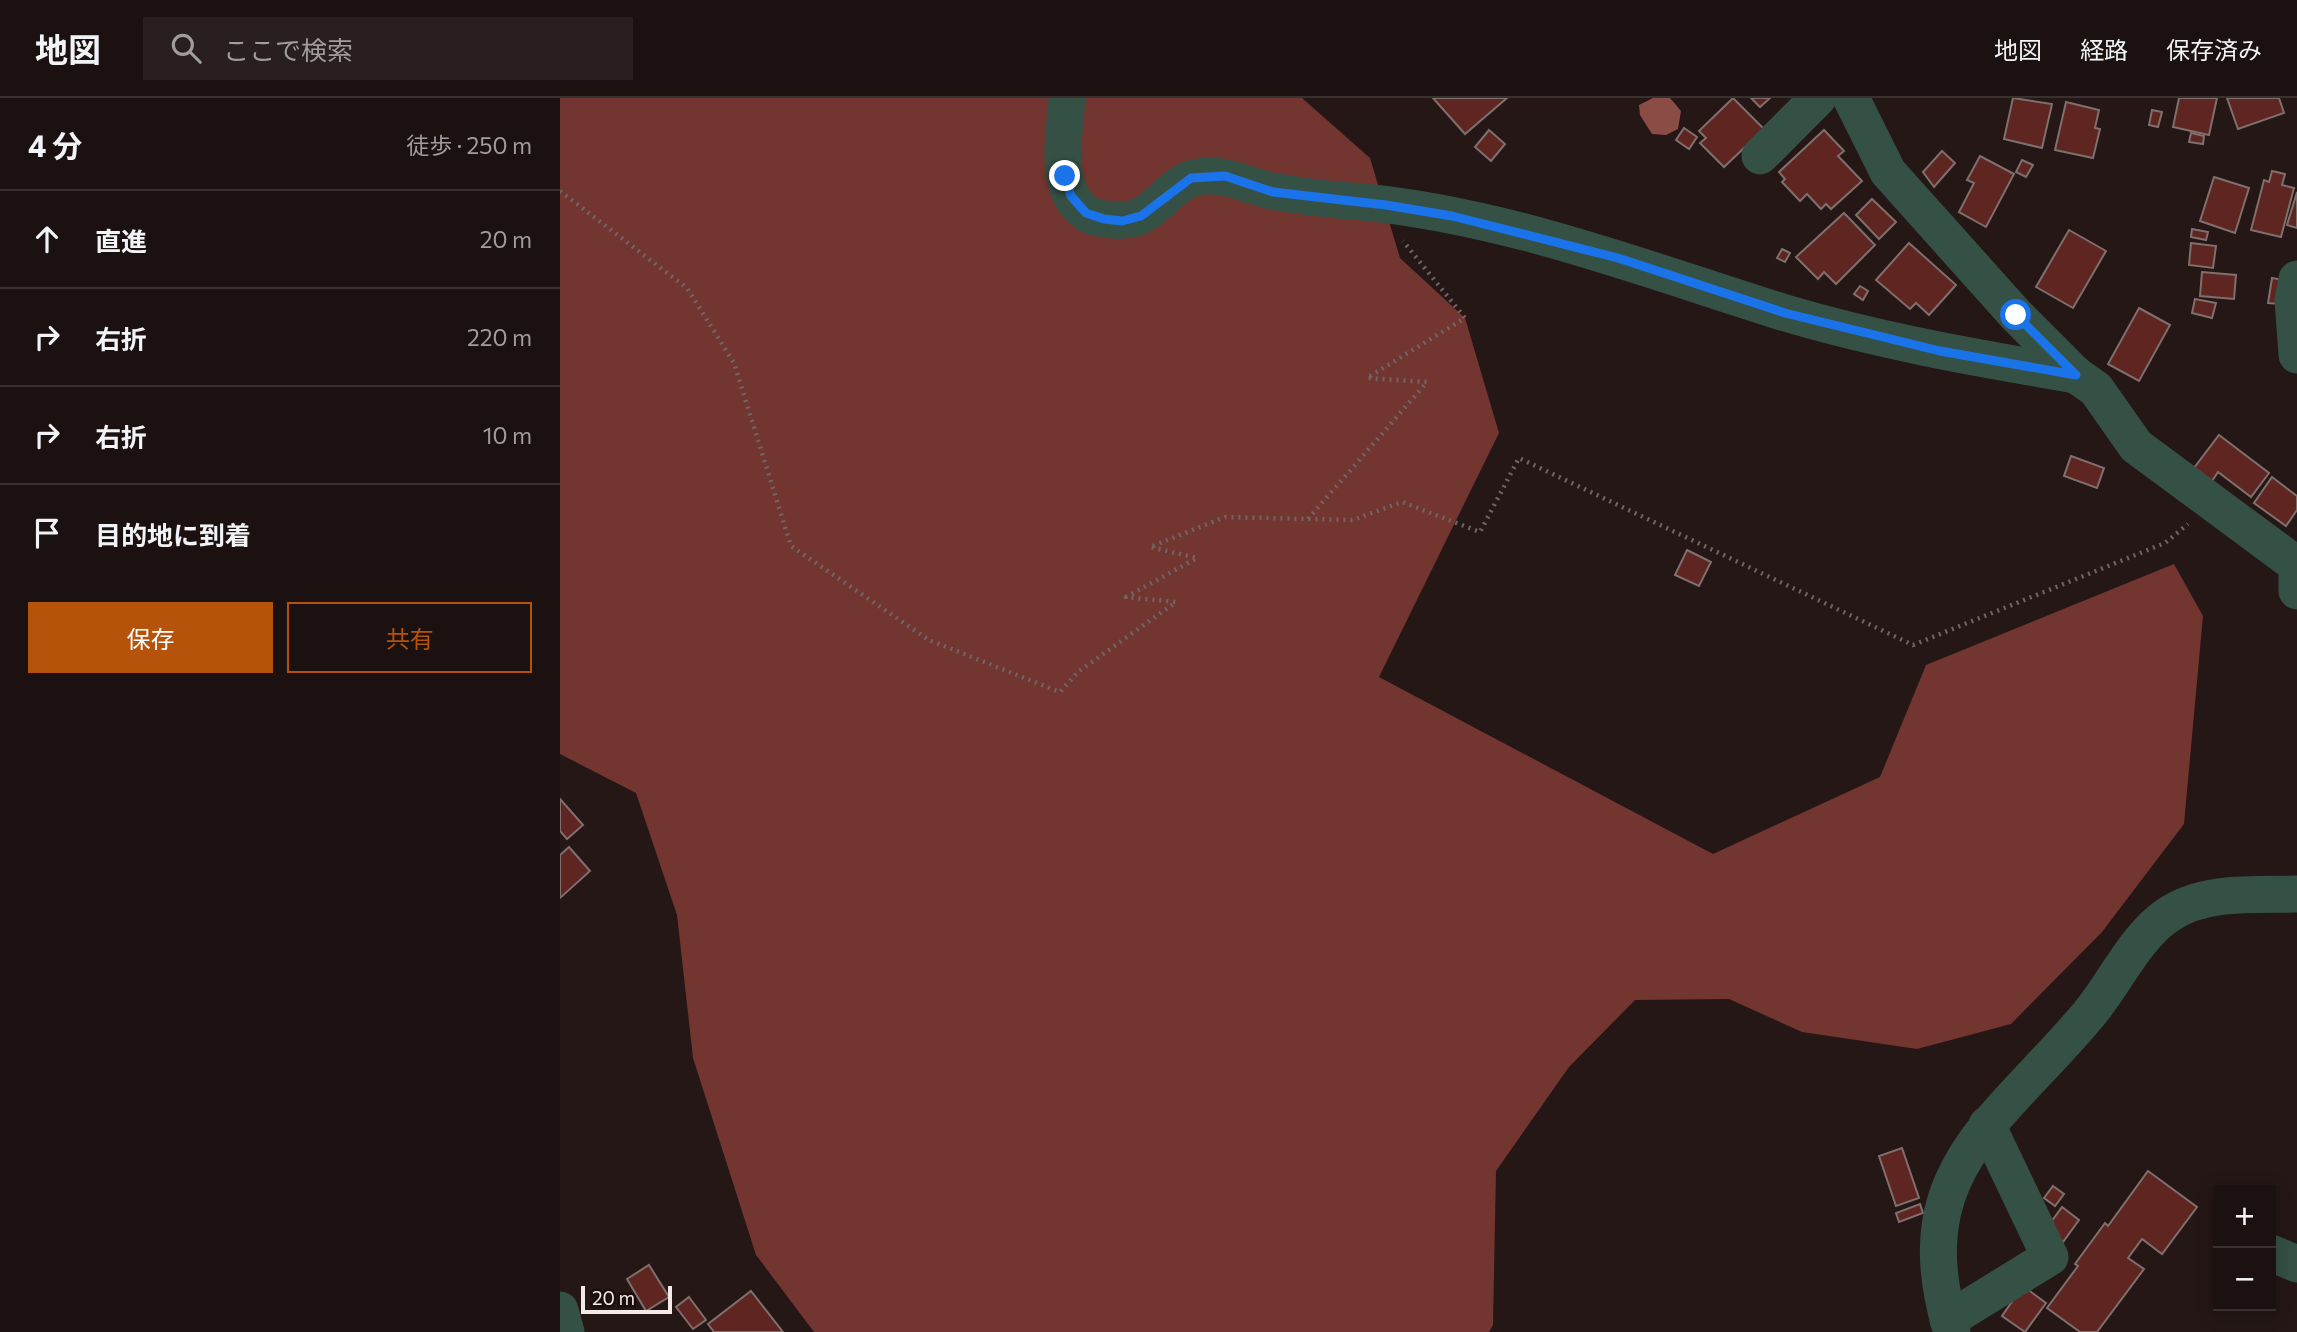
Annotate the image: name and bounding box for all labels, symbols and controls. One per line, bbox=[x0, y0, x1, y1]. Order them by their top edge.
search box bbox=[143, 17, 633, 80]
text: 地図 bbox=[35, 28, 101, 69]
icon: search bbox=[167, 29, 205, 67]
text: ここで検索 bbox=[223, 34, 353, 65]
text: 地図 bbox=[1994, 35, 2042, 64]
text: 経路 bbox=[2080, 35, 2128, 64]
text: 保存済み bbox=[2166, 35, 2262, 64]
text: 4 分 bbox=[28, 126, 82, 163]
text: 徒歩 · 250 m bbox=[406, 131, 532, 159]
route end bbox=[1049, 160, 1080, 191]
icon: ahead bbox=[28, 220, 66, 258]
text: 直進 bbox=[95, 225, 147, 256]
text: 20 m bbox=[480, 225, 532, 253]
route start bbox=[2000, 299, 2031, 330]
icon: right bbox=[28, 318, 66, 356]
text: 右折 bbox=[95, 323, 147, 354]
text: 220 m bbox=[467, 323, 532, 351]
icon: right bbox=[28, 416, 66, 454]
text: 右折 bbox=[95, 421, 147, 452]
text: 10 m bbox=[483, 421, 532, 449]
icon: arrive bbox=[28, 514, 66, 552]
text: 目的地に到着 bbox=[95, 519, 251, 550]
button: 保存 bbox=[28, 602, 273, 673]
button: 共有 bbox=[287, 602, 532, 673]
map controls bbox=[2213, 1185, 2276, 1311]
button: + bbox=[2213, 1185, 2276, 1248]
button: − bbox=[2213, 1248, 2276, 1311]
scale bar bbox=[581, 1283, 672, 1315]
text: 20 m bbox=[592, 1286, 635, 1309]

